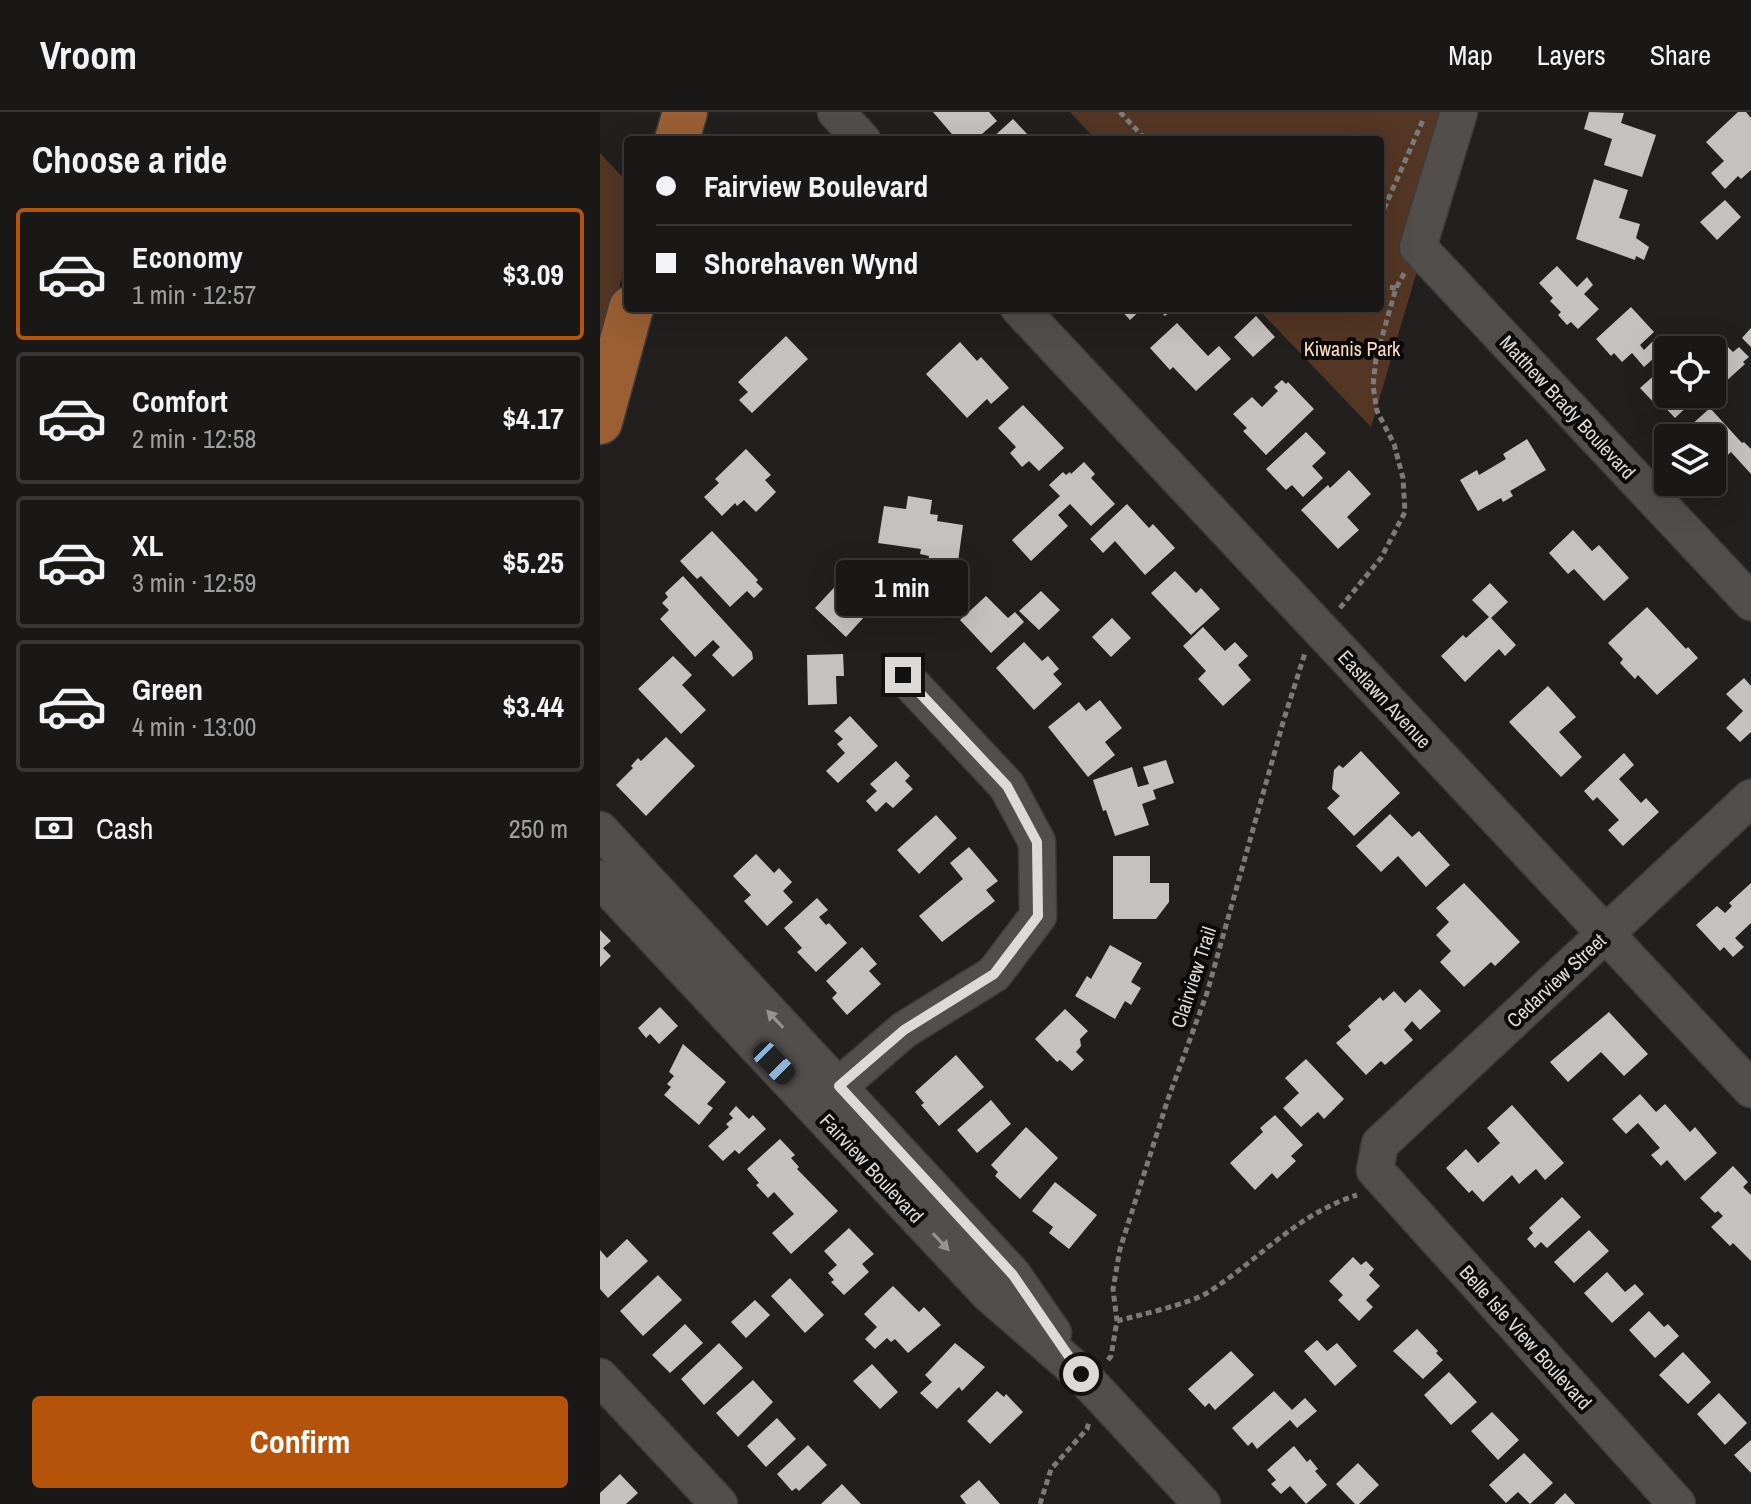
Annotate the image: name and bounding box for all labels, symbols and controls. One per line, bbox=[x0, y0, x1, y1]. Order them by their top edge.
text: Vroom bbox=[40, 30, 137, 81]
text: Map bbox=[1448, 36, 1493, 74]
text: Layers bbox=[1537, 36, 1606, 74]
text: Share bbox=[1650, 36, 1711, 74]
text: Choose a ride bbox=[32, 136, 227, 184]
text: Fairview Boulevard bbox=[704, 166, 928, 206]
text: Economy bbox=[132, 237, 243, 277]
icon: car bbox=[36, 238, 108, 310]
text: Shorehaven Wynd bbox=[704, 243, 918, 283]
text: $3.09 bbox=[502, 254, 564, 294]
text: 1 min · 12:57 bbox=[132, 277, 256, 312]
street label: Matthew Brady Boulevard bbox=[1494, 329, 1642, 485]
park label: Kiwanis Park bbox=[1304, 335, 1401, 362]
map controls bbox=[1654, 336, 1726, 496]
button: locate bbox=[1654, 336, 1726, 408]
text: Comfort bbox=[132, 381, 228, 421]
icon: car bbox=[36, 382, 108, 454]
text: $4.17 bbox=[502, 398, 564, 438]
text: 2 min · 12:58 bbox=[132, 421, 256, 456]
button: layers bbox=[1654, 424, 1726, 496]
text: XL bbox=[132, 525, 163, 565]
icon: car bbox=[36, 526, 108, 598]
text: $5.25 bbox=[502, 542, 564, 582]
callout: 1 min bbox=[837, 559, 969, 615]
text: 3 min · 12:59 bbox=[132, 565, 256, 600]
text: 1 min bbox=[874, 570, 930, 605]
street label: Eastlawn Avenue bbox=[1332, 644, 1438, 754]
route end bbox=[885, 657, 921, 693]
text: Green bbox=[132, 669, 203, 709]
icon: car bbox=[36, 670, 108, 742]
text: $3.44 bbox=[502, 686, 564, 726]
text: 4 min · 13:00 bbox=[132, 709, 256, 744]
icon: cash bbox=[32, 806, 76, 850]
text: Cash bbox=[96, 808, 153, 848]
text: 250 m bbox=[509, 811, 568, 846]
street label: Clairview Trail bbox=[1164, 923, 1222, 1031]
street label: Cedarview Street bbox=[1500, 927, 1612, 1033]
one-way arrow bbox=[767, 1009, 785, 1028]
car bbox=[749, 1037, 799, 1089]
street label: Fairview Boulevard bbox=[814, 1107, 930, 1229]
one-way arrow bbox=[931, 1232, 949, 1251]
street label: Belle Isle View Boulevard bbox=[1454, 1259, 1598, 1415]
route start bbox=[1063, 1356, 1099, 1392]
button: Confirm bbox=[32, 1396, 568, 1488]

